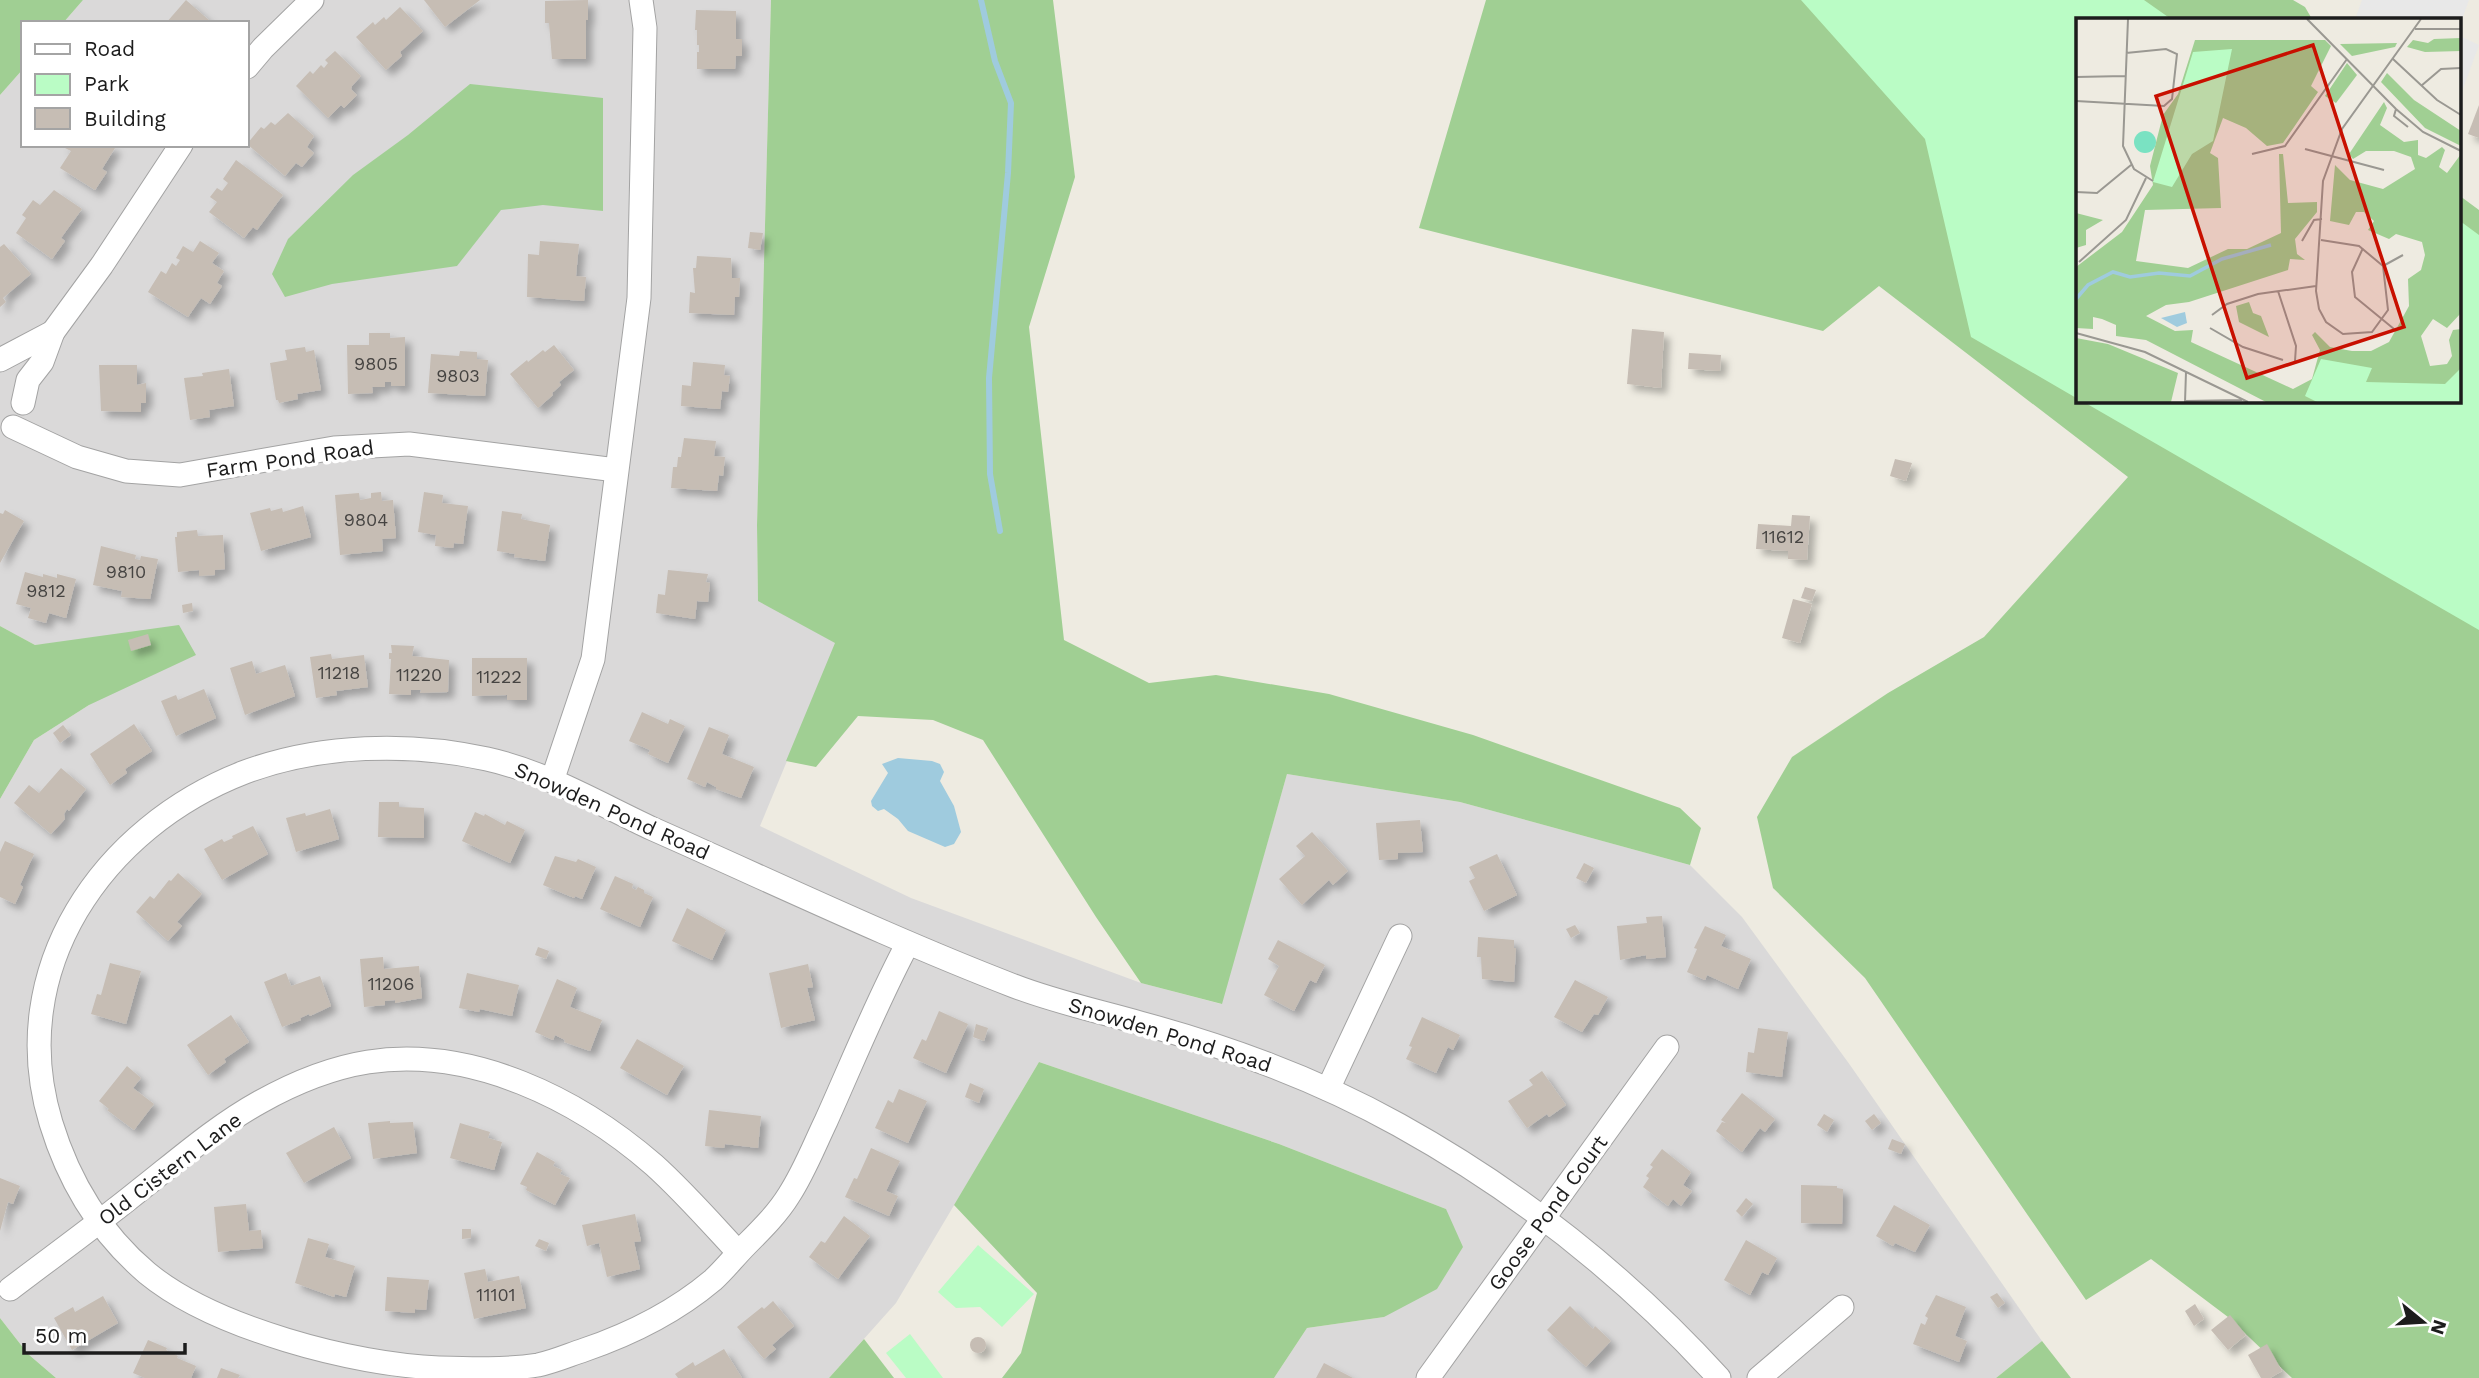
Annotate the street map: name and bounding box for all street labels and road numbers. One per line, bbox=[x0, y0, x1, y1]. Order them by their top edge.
street label: Farm Pond Road bbox=[204, 434, 375, 483]
street label: Snowden Pond Road bbox=[511, 756, 714, 865]
street label: Snowden Pond Road bbox=[1066, 992, 1275, 1077]
street label: Old Cistern Lane bbox=[93, 1107, 246, 1231]
street label: Goose Pond Court bbox=[1483, 1130, 1612, 1295]

